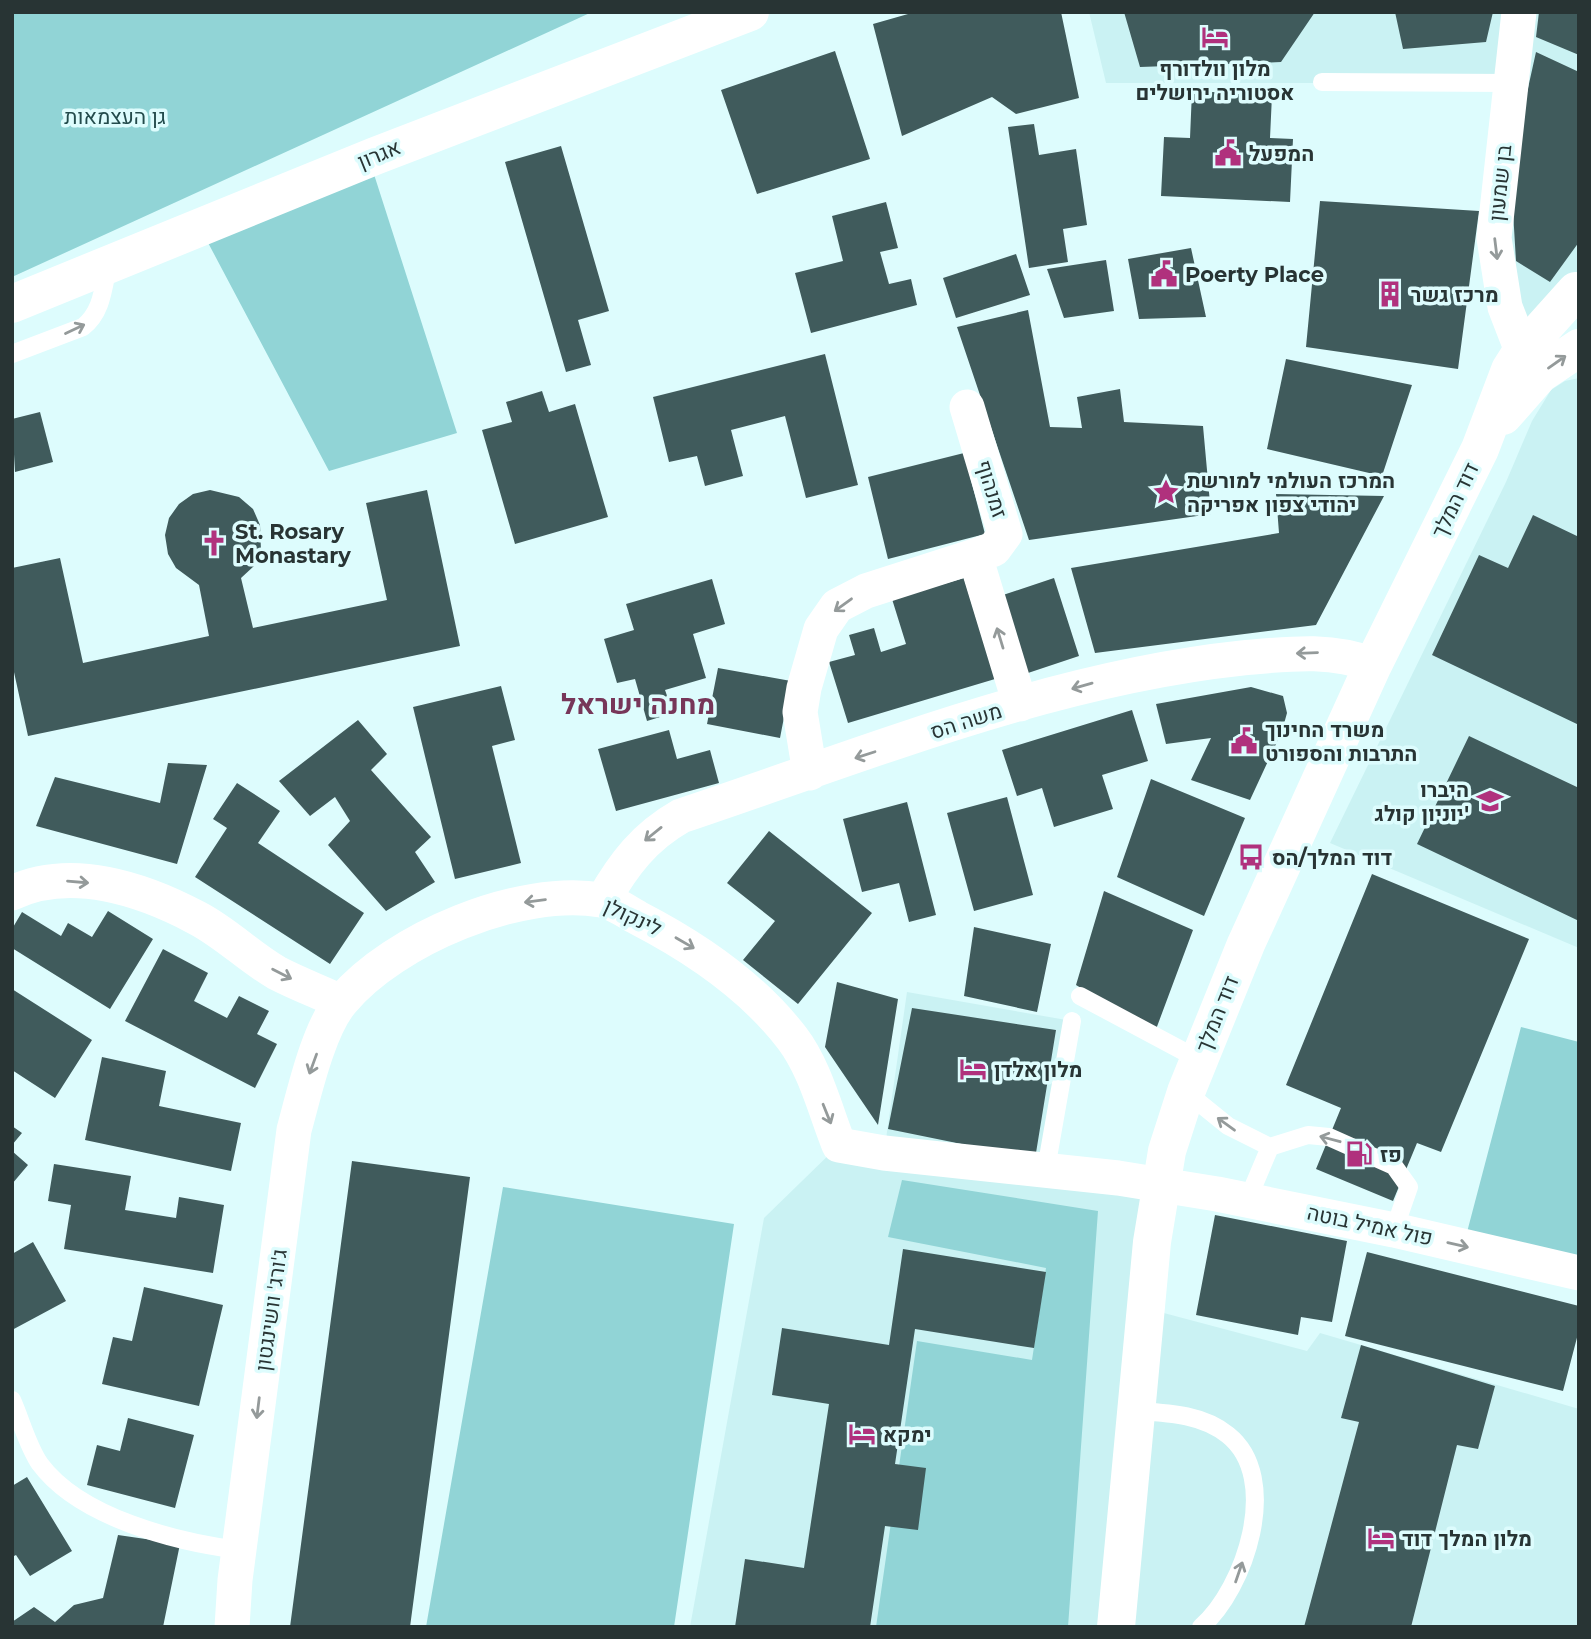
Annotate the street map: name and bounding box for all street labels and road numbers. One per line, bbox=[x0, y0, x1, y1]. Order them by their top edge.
street label: אגרון bbox=[354, 134, 404, 174]
street label: בן שמעון bbox=[1484, 143, 1516, 223]
street label: זמנהוף bbox=[971, 457, 1013, 521]
street label: דוד המלך bbox=[1426, 458, 1484, 542]
street label: משה הס bbox=[927, 698, 1005, 744]
street label: לינקולן bbox=[600, 893, 666, 941]
street label: דוד המלך bbox=[1190, 972, 1244, 1056]
street label: פול אמיל בוטה bbox=[1305, 1200, 1435, 1250]
street label: ג'ורג' וושינגטון bbox=[250, 1247, 292, 1373]

